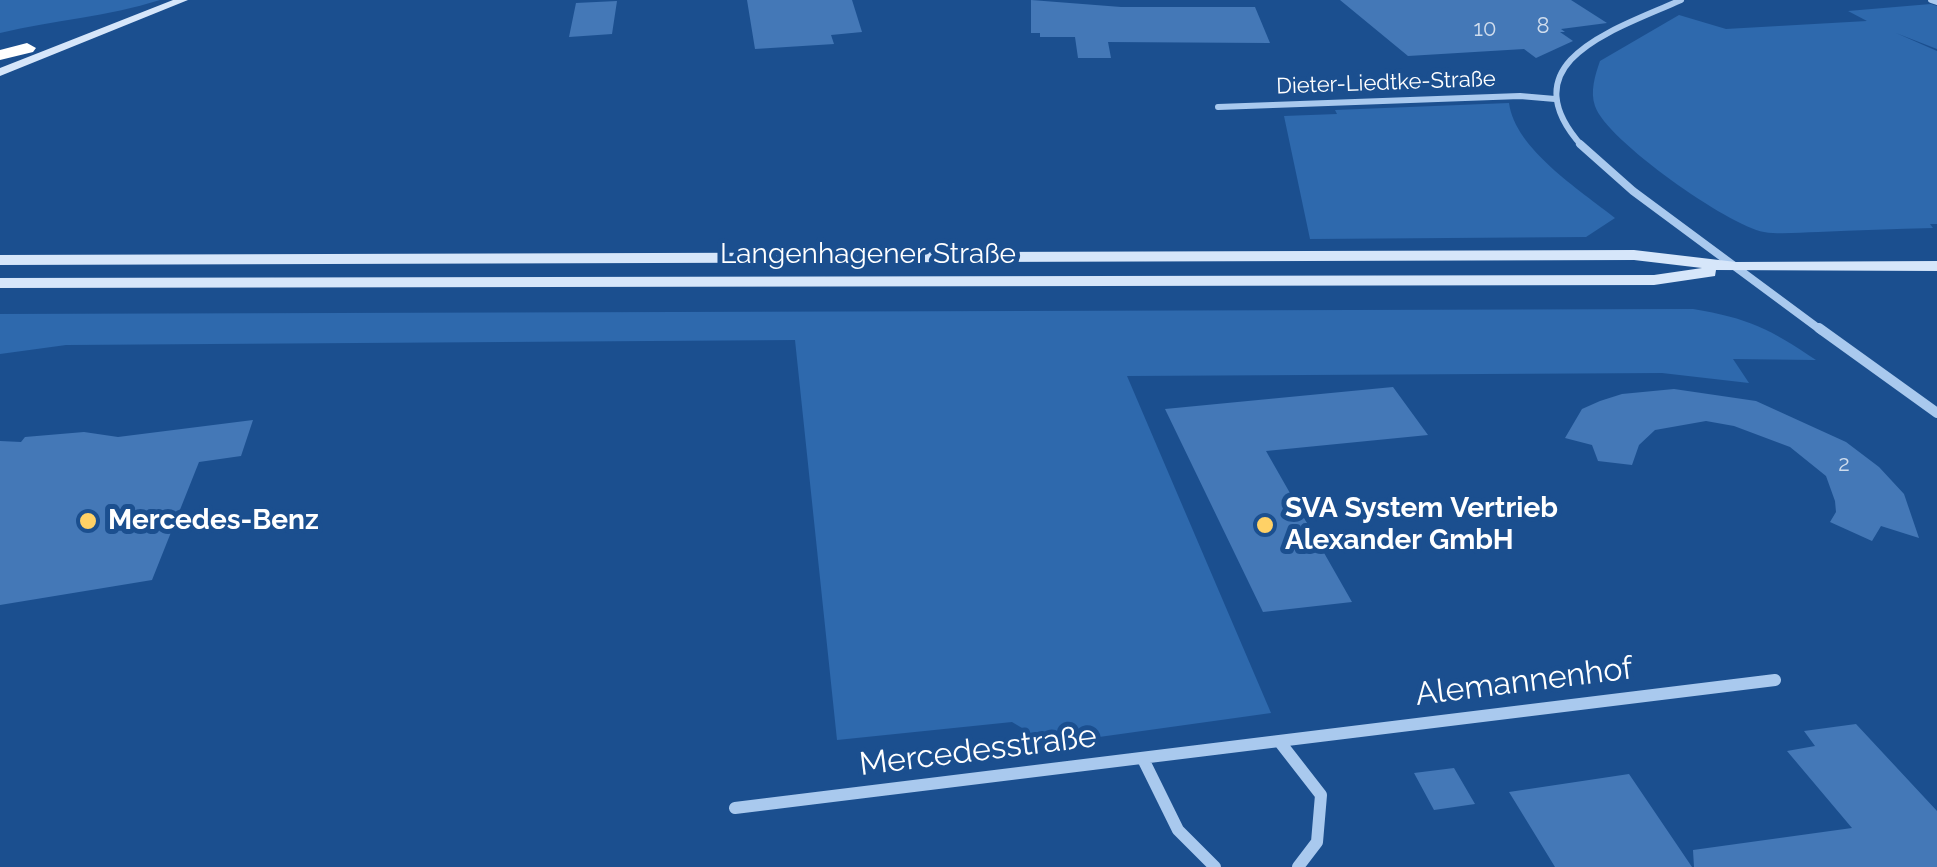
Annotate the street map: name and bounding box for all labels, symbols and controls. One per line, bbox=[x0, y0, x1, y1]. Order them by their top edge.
house number: 8 bbox=[1536, 13, 1550, 39]
house number: 10 bbox=[1474, 16, 1496, 42]
street label: Dieter-Liedtke-Straße bbox=[1276, 66, 1496, 100]
street label: Langenhagener Straße bbox=[720, 238, 1016, 272]
house number: 2 bbox=[1838, 451, 1850, 477]
place label: SVA System Vertrieb Alexander GmbH bbox=[1285, 492, 1558, 558]
place label: Mercedes-Benz bbox=[108, 504, 319, 538]
marker: Mercedes-Benz bbox=[77, 510, 99, 532]
marker: SVA System Vertrieb Alexander GmbH bbox=[1254, 514, 1276, 536]
street label: Alemannenhof bbox=[1413, 650, 1635, 714]
street label: Mercedesstraße bbox=[857, 717, 1099, 785]

